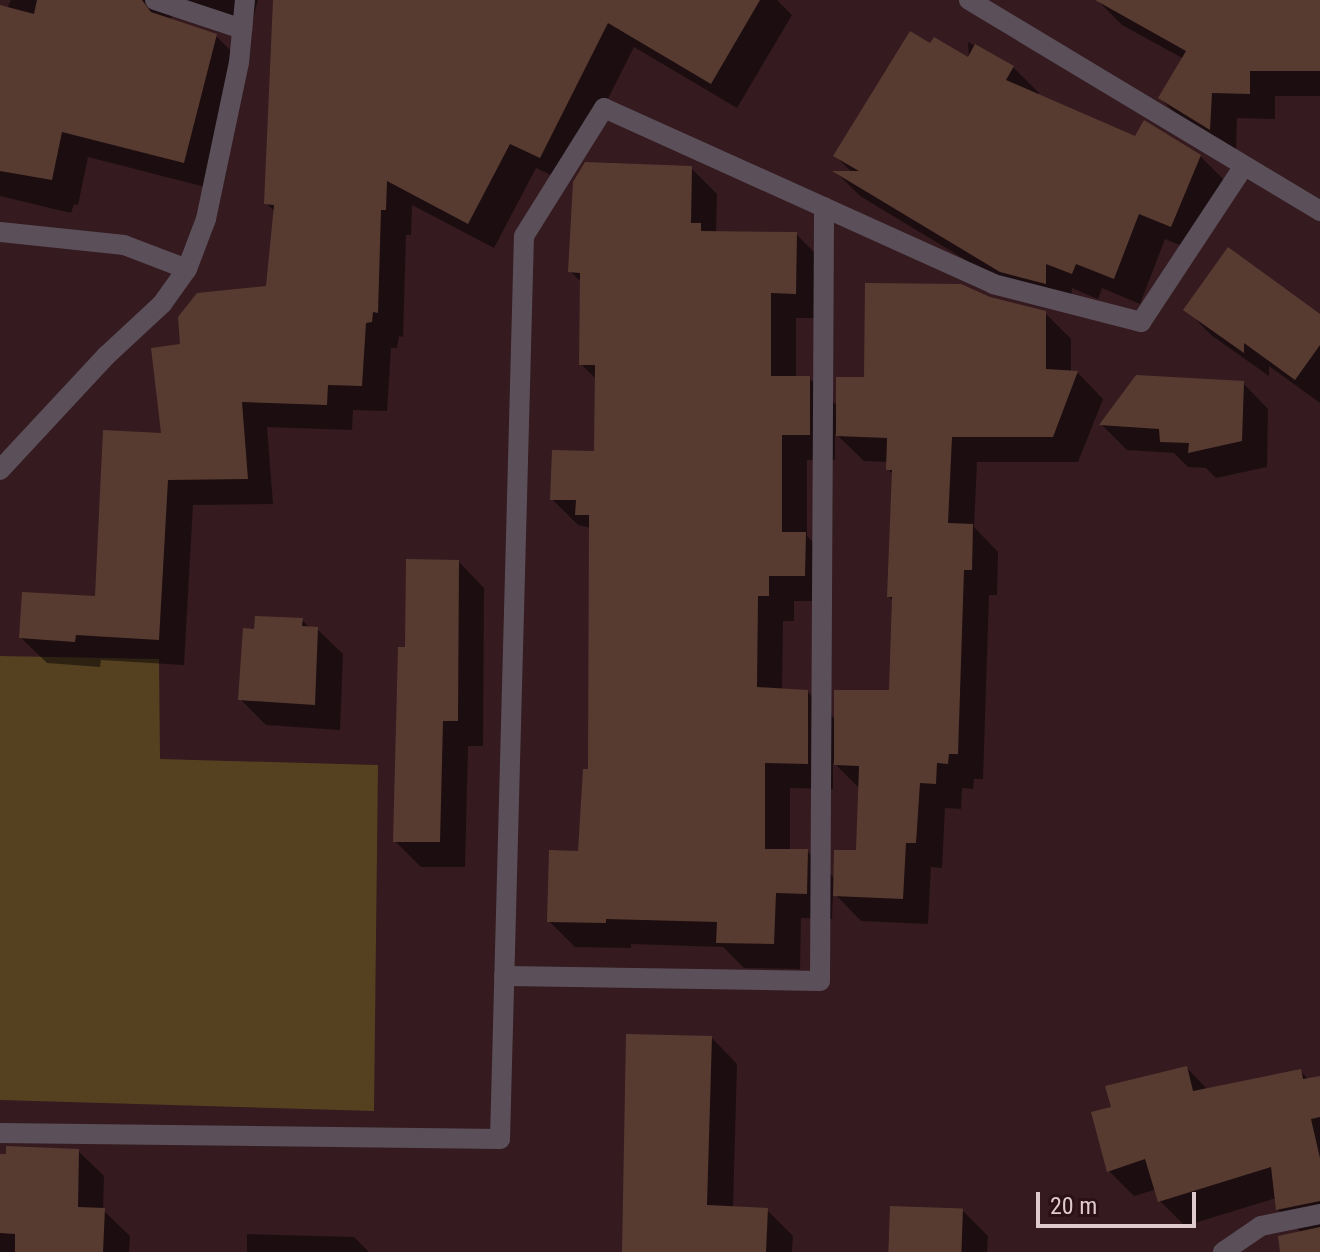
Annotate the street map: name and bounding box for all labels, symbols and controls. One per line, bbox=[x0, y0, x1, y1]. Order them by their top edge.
scale bar bbox=[1040, 1176, 1200, 1226]
text: 20 m bbox=[1050, 1192, 1097, 1220]

